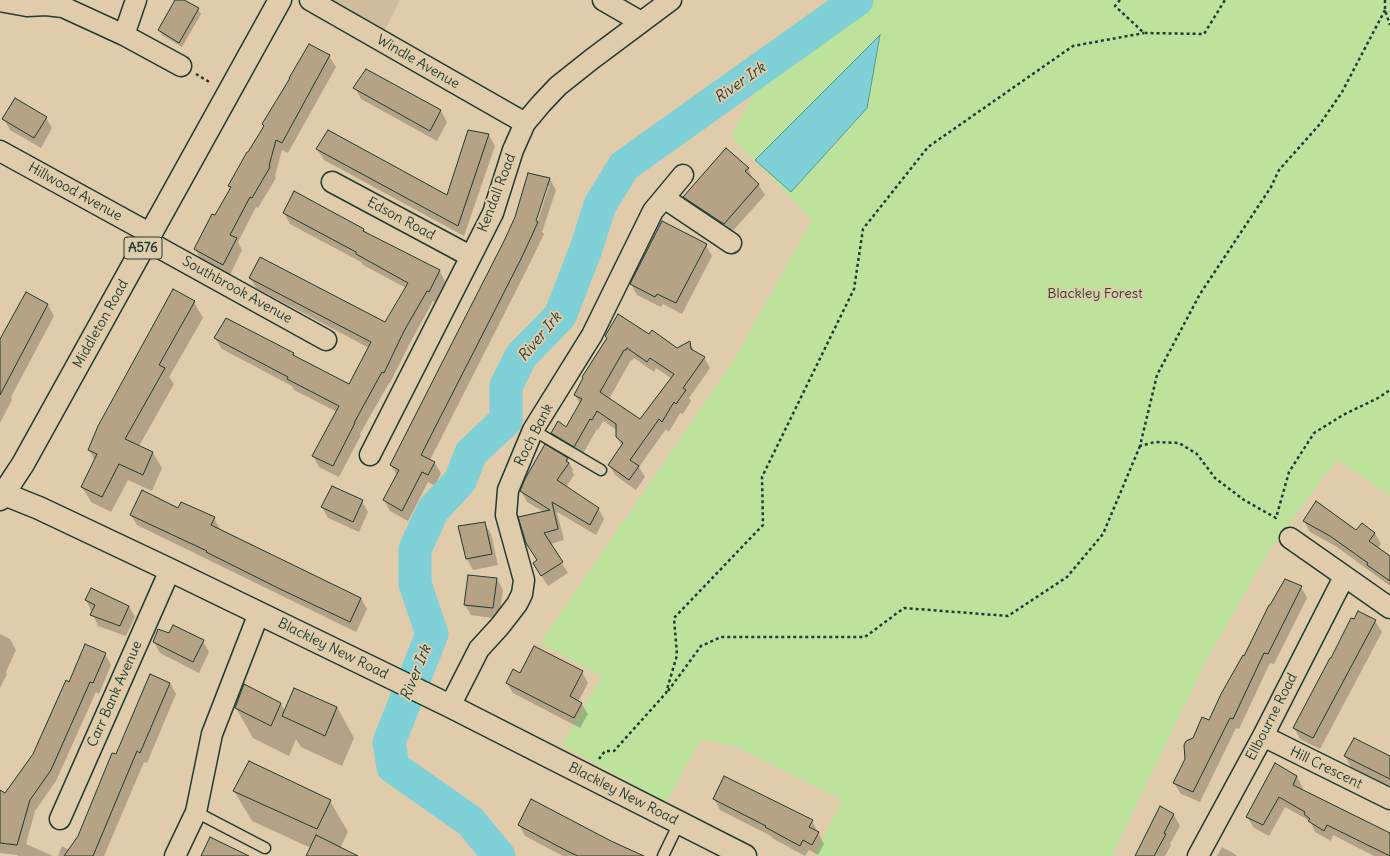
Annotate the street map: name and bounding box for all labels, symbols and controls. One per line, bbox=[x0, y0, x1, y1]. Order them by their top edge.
street label: Windle Avenue bbox=[373, 31, 463, 93]
water label: River Irk bbox=[711, 59, 769, 107]
street label: Kendall Road bbox=[474, 151, 520, 235]
street label: Hillwood Avenue bbox=[25, 159, 125, 225]
street label: Edson Road bbox=[364, 194, 438, 244]
road number: A576 bbox=[124, 237, 162, 259]
street label: Southbrook Avenue bbox=[179, 253, 295, 327]
street label: Middleton Road bbox=[70, 277, 132, 371]
park label: Blackley Forest bbox=[1047, 286, 1143, 302]
water label: River Irk bbox=[514, 309, 566, 365]
street label: Roch Bank bbox=[511, 401, 557, 469]
street label: Blackley New Road bbox=[275, 615, 391, 683]
street label: Carr Bank Avenue bbox=[84, 638, 146, 750]
water label: River Irk bbox=[397, 643, 435, 703]
street label: Ellbourne Road bbox=[1243, 671, 1301, 763]
street label: Hill Crescent bbox=[1287, 743, 1365, 793]
street label: Blackley New Road bbox=[565, 759, 681, 829]

